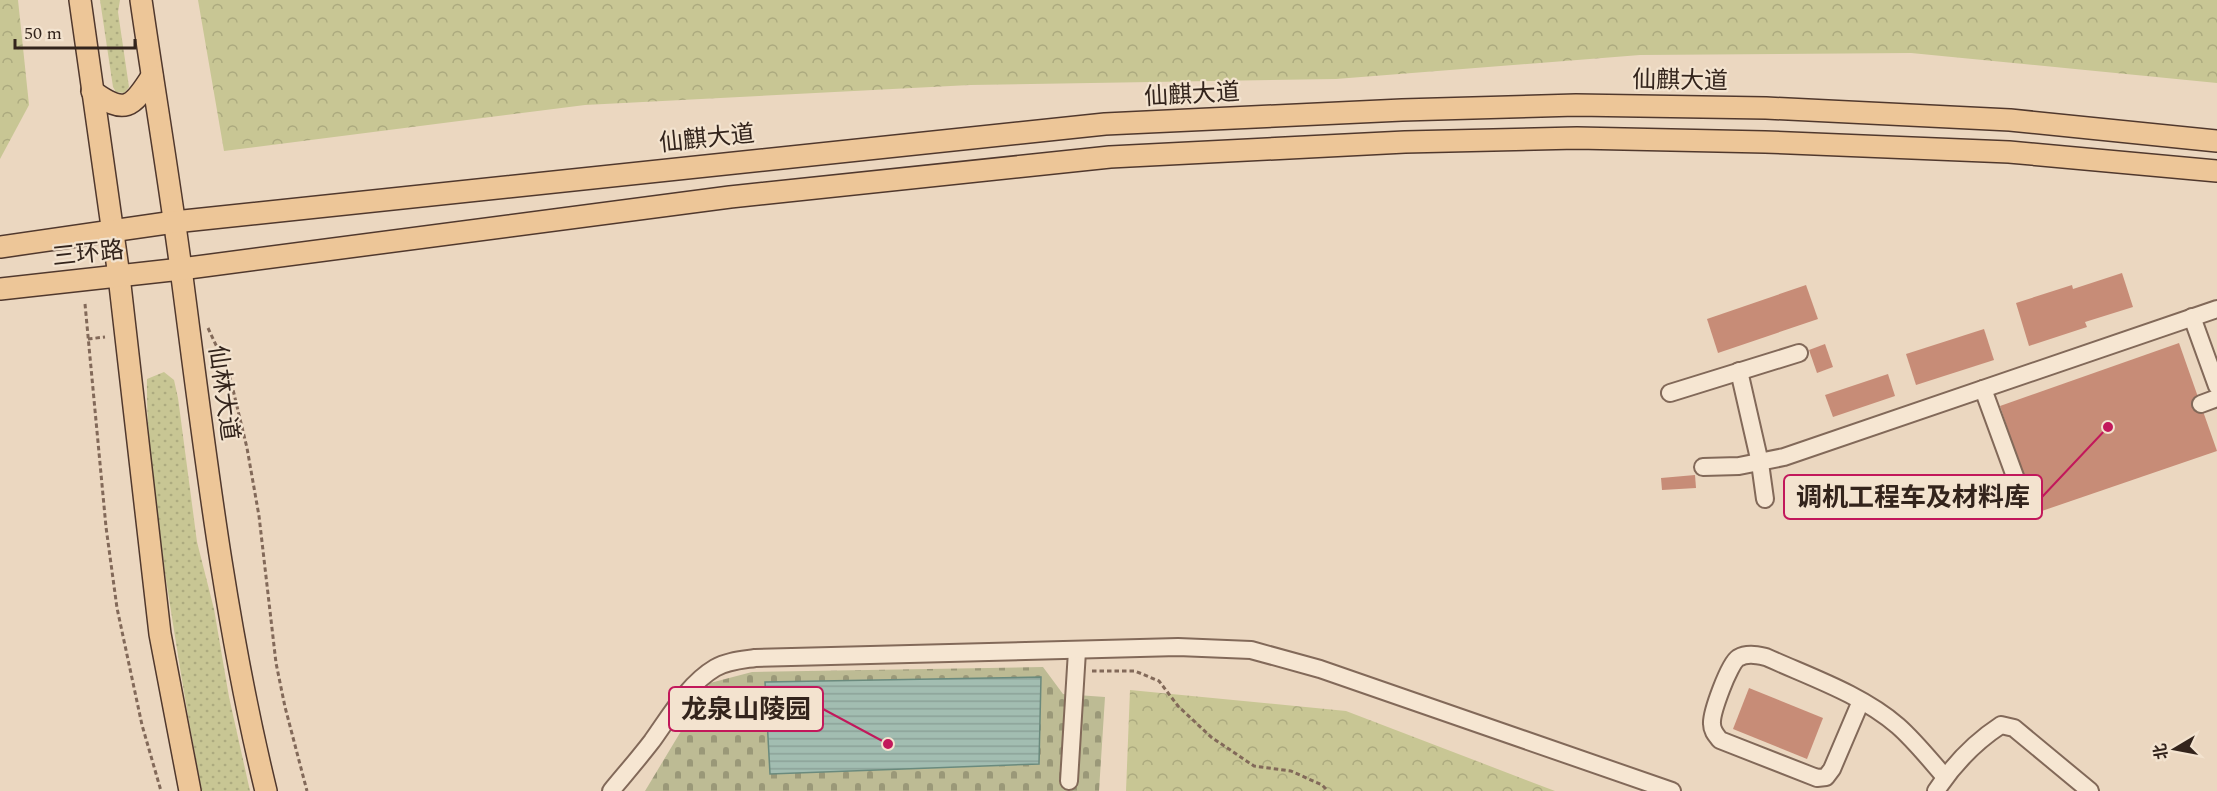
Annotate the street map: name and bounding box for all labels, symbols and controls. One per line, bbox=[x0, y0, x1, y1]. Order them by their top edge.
scale bar bbox=[15, 12, 135, 50]
text: 50 m bbox=[24, 20, 62, 47]
street label: 仙麒大道 bbox=[1632, 62, 1728, 100]
street label: 仙麒大道 bbox=[1143, 75, 1241, 115]
street label: 仙麒大道 bbox=[657, 116, 757, 162]
street label: 三环路 bbox=[50, 232, 126, 276]
street label: 仙林大道 bbox=[198, 343, 248, 443]
callout: 调机工程车及材料库 bbox=[1784, 475, 2042, 519]
text: 调机工程车及材料库 bbox=[1796, 478, 2030, 518]
callout: 龙泉山陵园 bbox=[669, 687, 823, 731]
text: 龙泉山陵园 bbox=[681, 690, 811, 730]
north arrow bbox=[2145, 719, 2205, 779]
text: 北 bbox=[2148, 741, 2174, 761]

